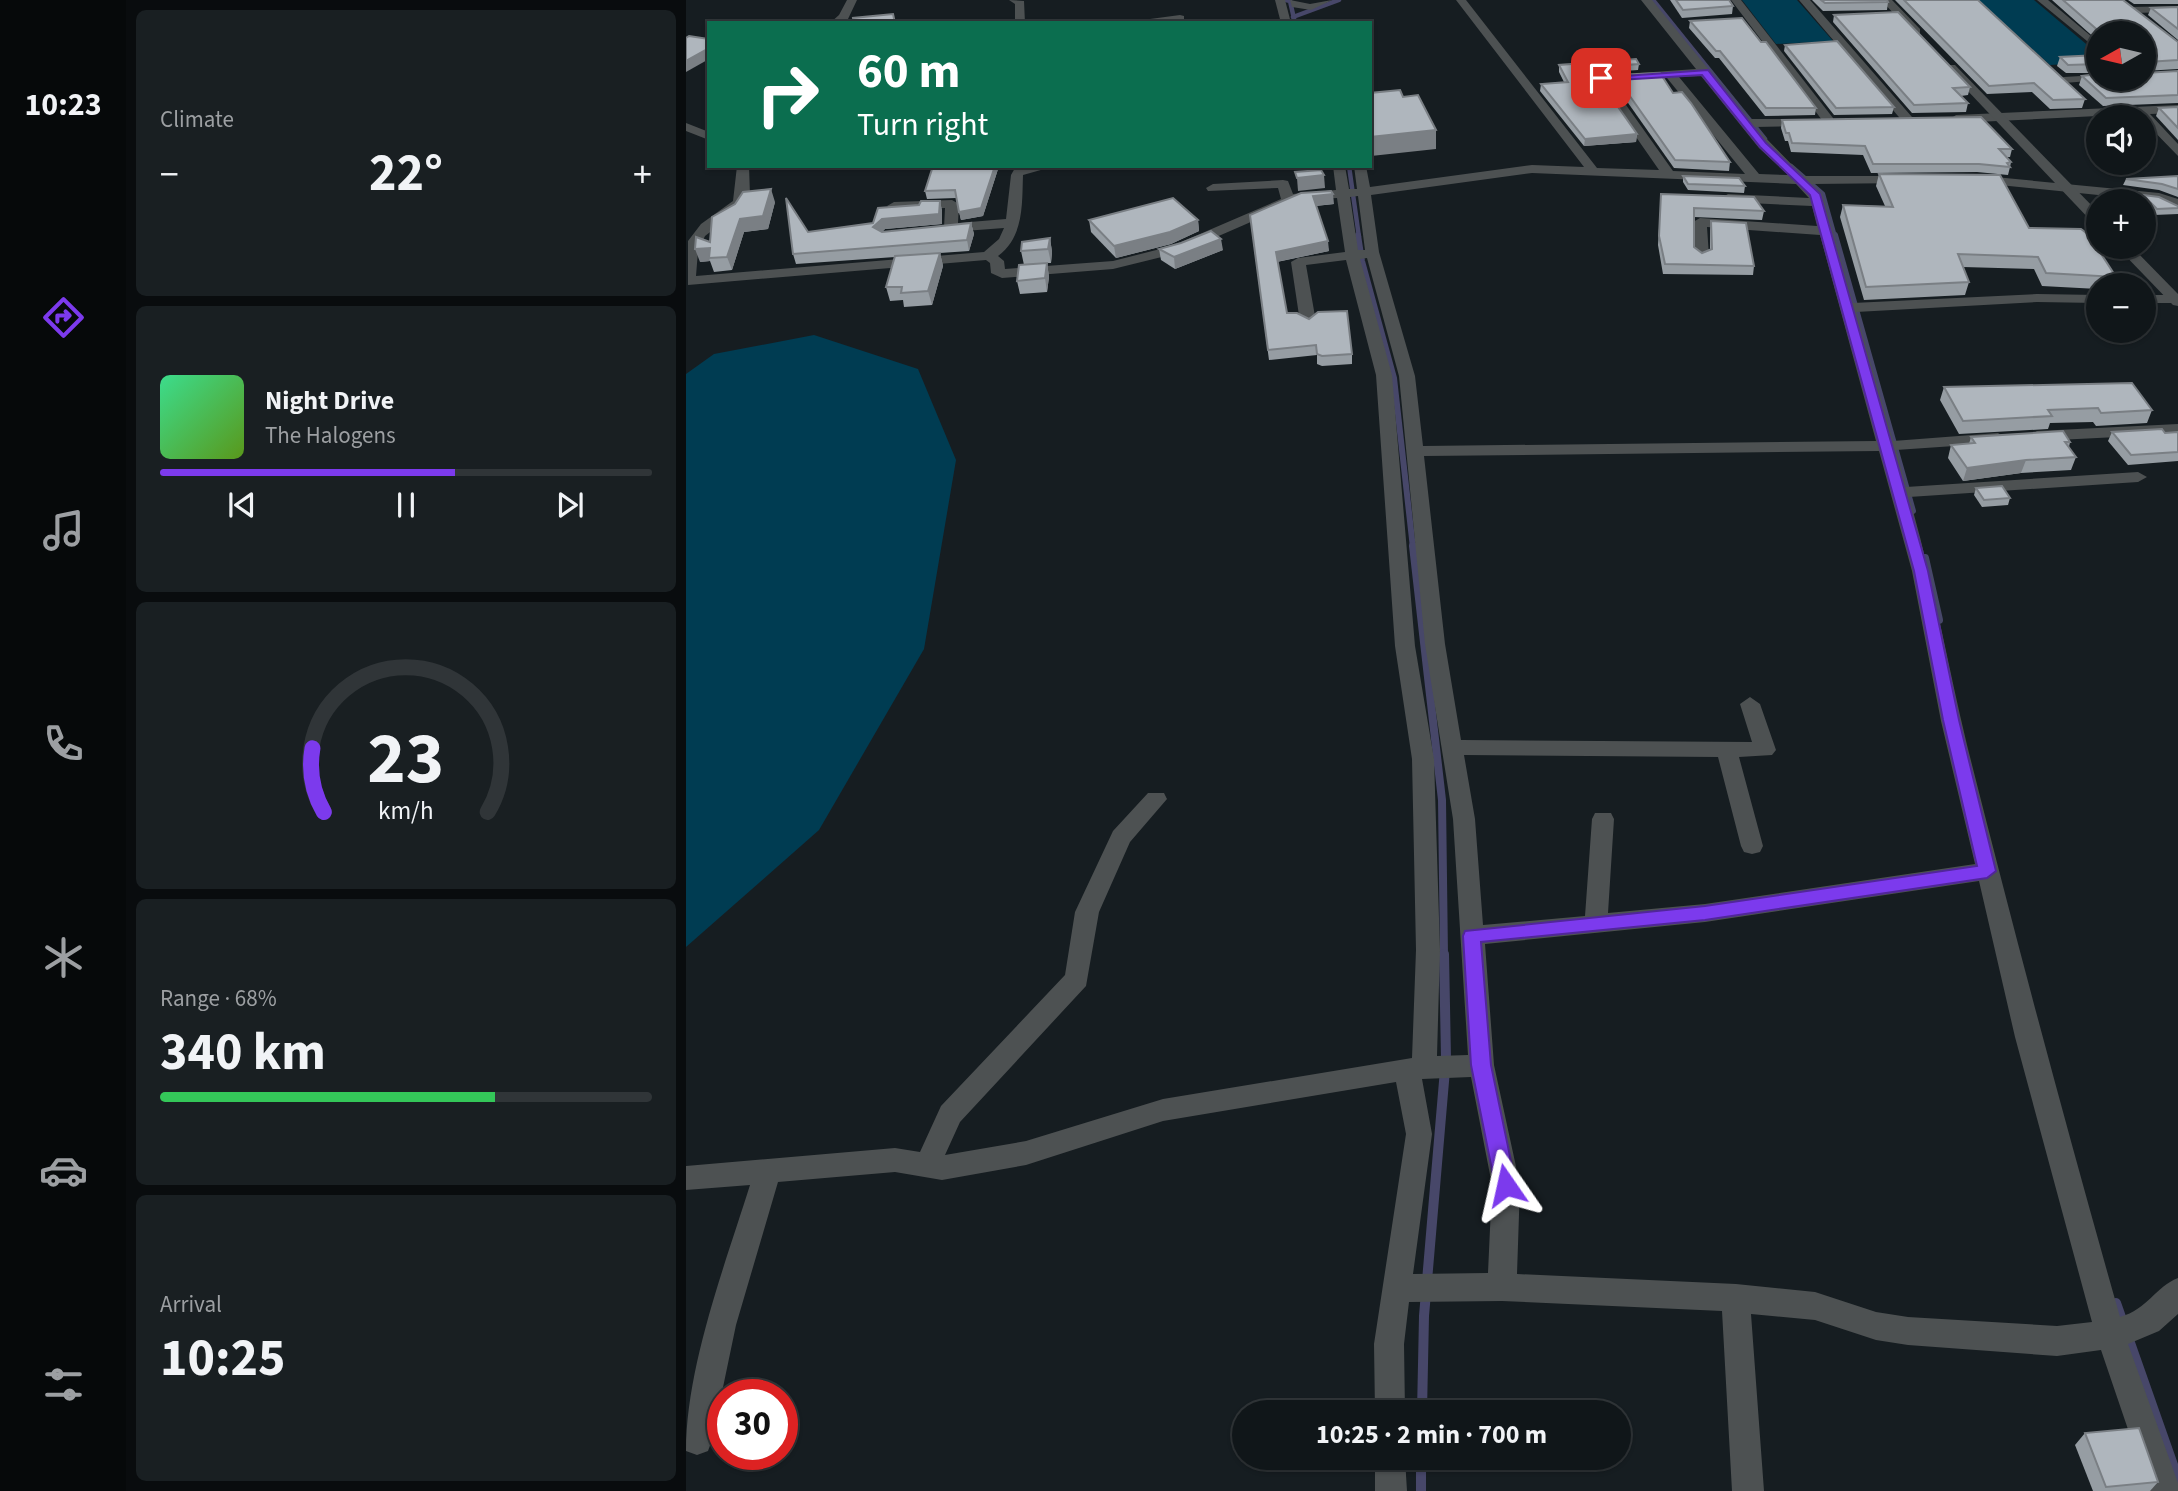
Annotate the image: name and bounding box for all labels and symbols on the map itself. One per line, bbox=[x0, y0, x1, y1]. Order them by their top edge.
north arrow bbox=[2086, 21, 2156, 91]
pin bbox=[1571, 48, 1631, 108]
position arrow bbox=[1469, 1148, 1543, 1222]
speed limit sign: 30 bbox=[707, 1379, 798, 1470]

